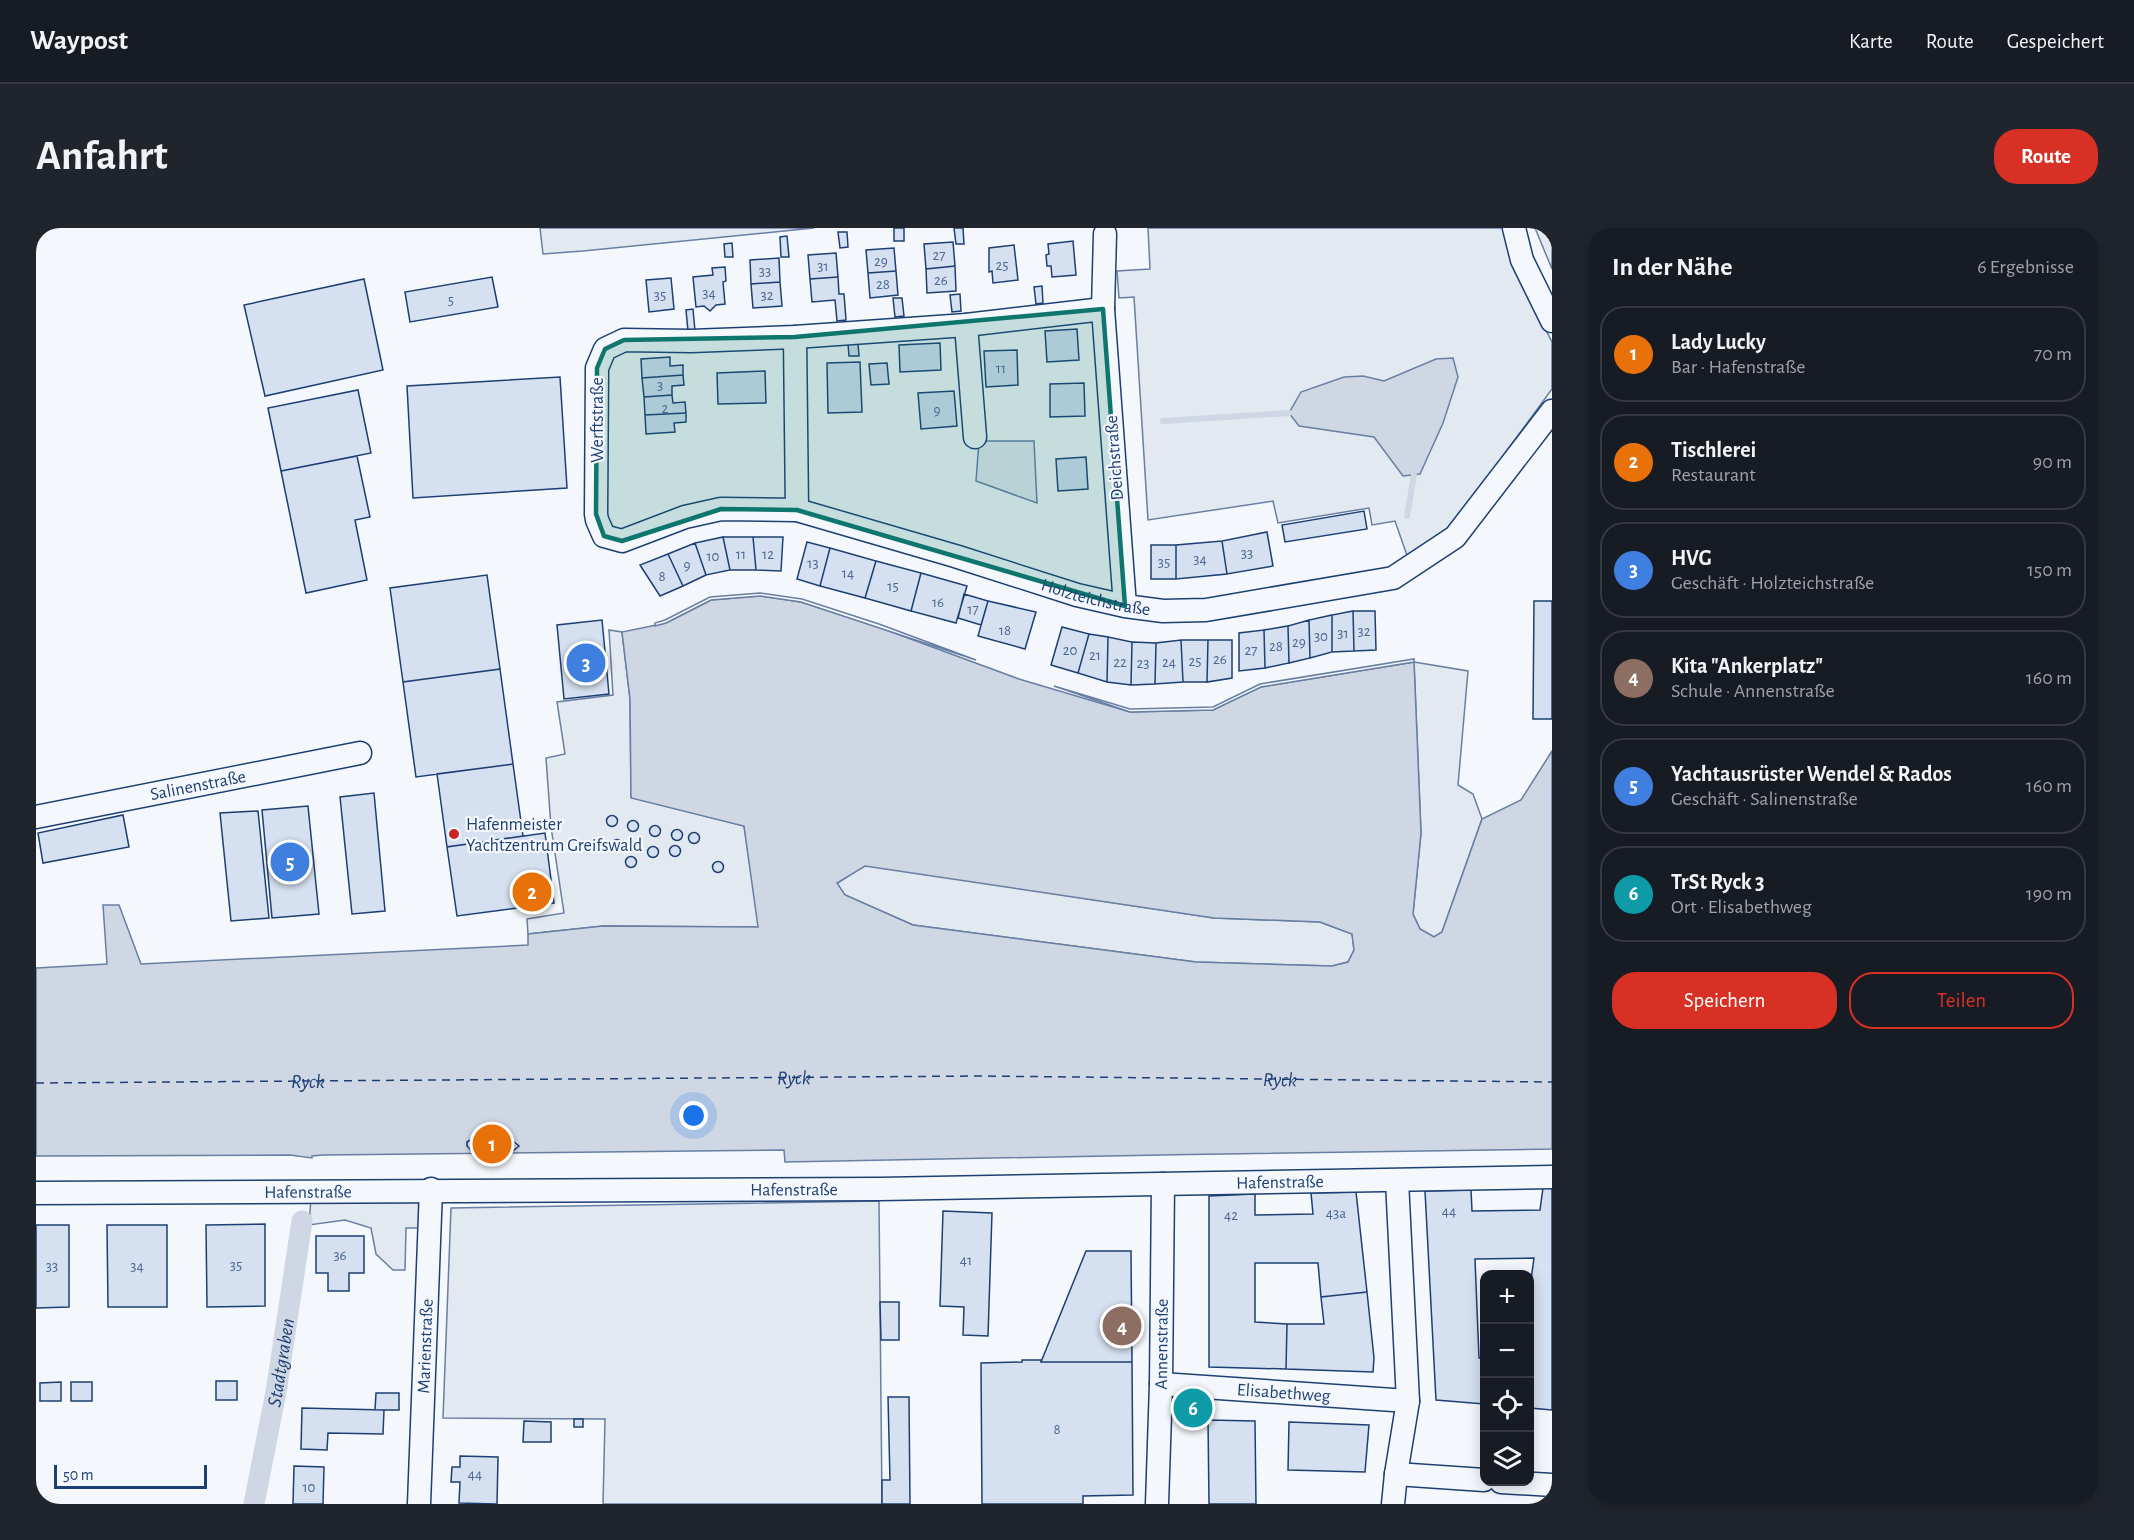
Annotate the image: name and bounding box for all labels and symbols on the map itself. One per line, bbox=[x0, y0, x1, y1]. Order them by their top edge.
house number: 27 bbox=[932, 248, 946, 263]
house number: 29 bbox=[874, 254, 888, 269]
house number: 25 bbox=[995, 258, 1009, 273]
house number: 31 bbox=[817, 259, 829, 274]
house number: 33 bbox=[759, 264, 771, 279]
house number: 26 bbox=[934, 273, 948, 288]
house number: 28 bbox=[876, 277, 890, 292]
house number: 34 bbox=[702, 286, 716, 301]
house number: 35 bbox=[654, 288, 666, 303]
house number: 32 bbox=[760, 288, 774, 303]
house number: 5 bbox=[448, 293, 454, 308]
house number: 11 bbox=[996, 361, 1006, 376]
street label: Werftstraße bbox=[589, 377, 607, 463]
house number: 3 bbox=[657, 378, 663, 393]
house number: 2 bbox=[662, 401, 669, 416]
house number: 9 bbox=[933, 403, 941, 418]
street label: Deichstraße bbox=[1103, 415, 1127, 501]
house number: 33 bbox=[1241, 546, 1253, 561]
house number: 11 bbox=[736, 547, 746, 562]
house number: 12 bbox=[762, 547, 774, 562]
house number: 10 bbox=[706, 549, 720, 564]
house number: 34 bbox=[1193, 552, 1207, 567]
house number: 35 bbox=[1158, 555, 1170, 570]
house number: 13 bbox=[807, 556, 819, 571]
house number: 9 bbox=[683, 558, 691, 573]
house number: 14 bbox=[842, 566, 854, 581]
house number: 8 bbox=[658, 569, 666, 584]
street label: Holzteichstraße bbox=[1039, 576, 1151, 619]
house number: 15 bbox=[887, 579, 899, 594]
house number: 16 bbox=[932, 595, 944, 610]
house number: 17 bbox=[967, 602, 979, 617]
house number: 18 bbox=[999, 623, 1011, 638]
house number: 32 bbox=[1357, 624, 1371, 639]
house number: 31 bbox=[1337, 626, 1349, 641]
house number: 30 bbox=[1314, 629, 1328, 644]
house number: 29 bbox=[1292, 635, 1306, 650]
house number: 28 bbox=[1269, 639, 1283, 654]
pin: 3 bbox=[566, 640, 606, 686]
house number: 20 bbox=[1063, 643, 1077, 658]
house number: 27 bbox=[1244, 643, 1258, 658]
house number: 21 bbox=[1089, 648, 1101, 663]
house number: 26 bbox=[1213, 652, 1227, 667]
house number: 25 bbox=[1188, 654, 1202, 669]
house number: 22 bbox=[1113, 655, 1127, 670]
house number: 24 bbox=[1162, 655, 1176, 670]
house number: 23 bbox=[1136, 656, 1150, 671]
street label: Salinenstraße bbox=[149, 768, 247, 804]
place label: Hafenmeister Yachtzentrum Greifswald bbox=[466, 816, 642, 855]
marker: Hafenmeister Yachtzentrum Greifswald bbox=[447, 827, 461, 841]
pin: 5 bbox=[270, 840, 310, 884]
pin: 2 bbox=[512, 870, 552, 914]
water label: Ryck bbox=[777, 1068, 811, 1088]
water label: Ryck bbox=[1263, 1070, 1297, 1090]
water label: Ryck bbox=[291, 1072, 325, 1092]
your location bbox=[679, 1101, 708, 1130]
pin: 1 bbox=[472, 1122, 512, 1166]
street label: Hafenstraße bbox=[1236, 1173, 1324, 1193]
street label: Hafenstraße bbox=[750, 1181, 838, 1200]
street label: Hafenstraße bbox=[264, 1184, 352, 1202]
house number: 44 bbox=[1442, 1204, 1456, 1219]
house number: 43a bbox=[1326, 1206, 1346, 1221]
house number: 42 bbox=[1224, 1208, 1238, 1223]
house number: 36 bbox=[333, 1248, 347, 1263]
house number: 41 bbox=[960, 1253, 972, 1268]
house number: 35 bbox=[230, 1258, 242, 1273]
house number: 33 bbox=[46, 1259, 58, 1274]
house number: 34 bbox=[130, 1259, 144, 1274]
street label: Marienstraße bbox=[415, 1299, 437, 1394]
street label: Annenstraße bbox=[1153, 1299, 1172, 1390]
pin: 4 bbox=[1102, 1304, 1142, 1348]
water label: Stadtgraben bbox=[264, 1317, 298, 1409]
street label: Elisabethweg bbox=[1236, 1381, 1331, 1406]
pin: 6 bbox=[1174, 1386, 1212, 1430]
house number: 8 bbox=[1053, 1422, 1061, 1437]
scale bar bbox=[54, 1462, 207, 1490]
house number: 44 bbox=[468, 1467, 482, 1482]
house number: 10 bbox=[302, 1480, 316, 1495]

